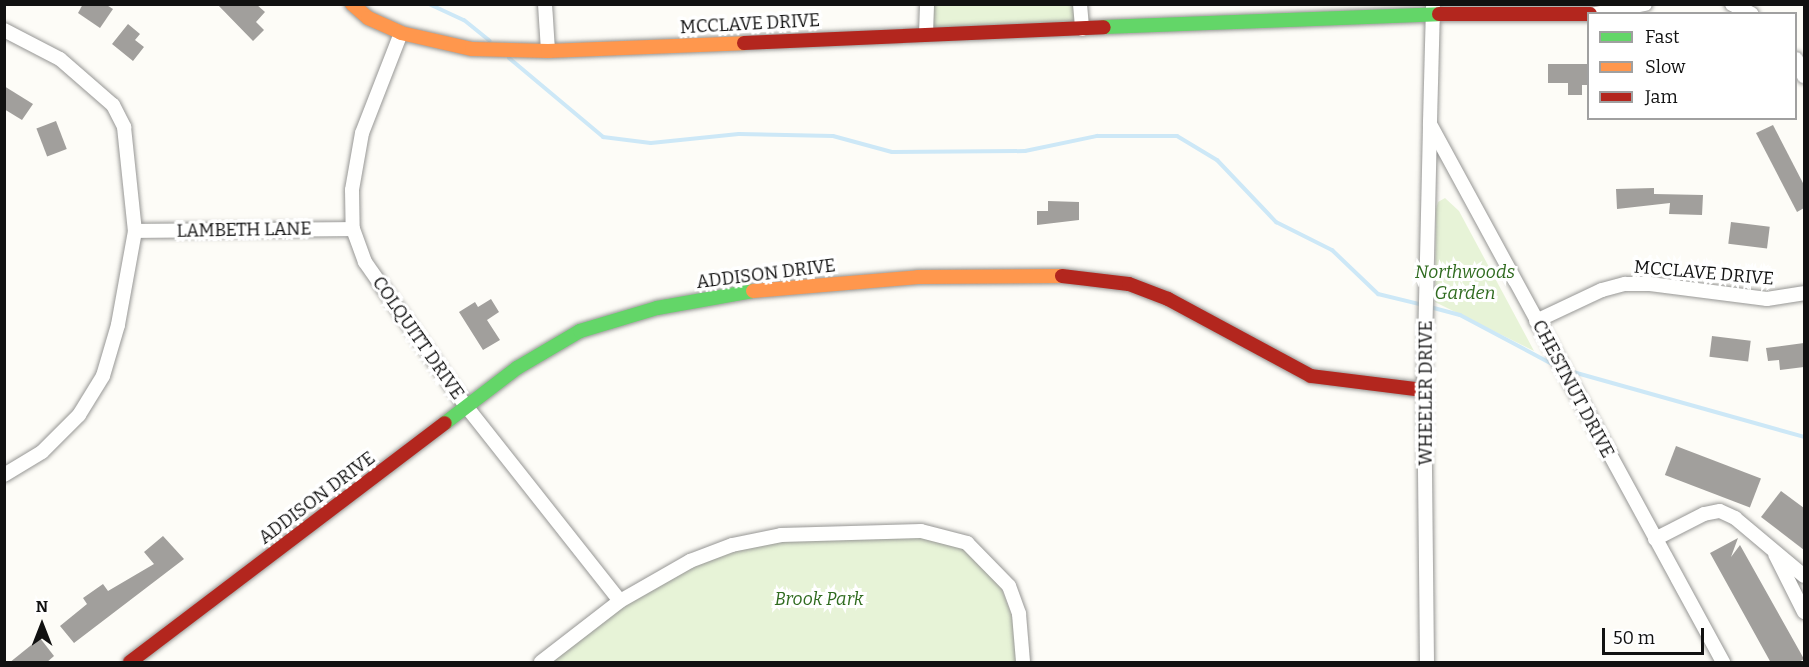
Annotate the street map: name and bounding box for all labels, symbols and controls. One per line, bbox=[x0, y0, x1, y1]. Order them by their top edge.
street label: MCCLAVE DRIVE bbox=[679, 10, 821, 38]
legend bbox=[1587, 12, 1797, 120]
text: Fast bbox=[1645, 26, 1680, 48]
text: Slow bbox=[1645, 56, 1685, 78]
text: Jam bbox=[1645, 86, 1678, 108]
street label: LAMBETH LANE bbox=[176, 218, 312, 242]
street label: ADDISON DRIVE bbox=[695, 255, 837, 293]
street label: MCCLAVE DRIVE bbox=[1633, 256, 1775, 290]
park label: Northwoods Garden bbox=[1415, 262, 1515, 304]
street label: COLQUITT DRIVE bbox=[368, 272, 468, 404]
street label: CHESTNUT DRIVE bbox=[1528, 316, 1618, 462]
street label: WHEELER DRIVE bbox=[1415, 320, 1437, 466]
street label: ADDISON DRIVE bbox=[255, 447, 379, 549]
park label: Brook Park bbox=[774, 588, 864, 610]
north arrow bbox=[12, 595, 72, 655]
text: N bbox=[36, 597, 48, 616]
scale bar bbox=[1605, 616, 1707, 654]
text: 50 m bbox=[1613, 627, 1655, 649]

